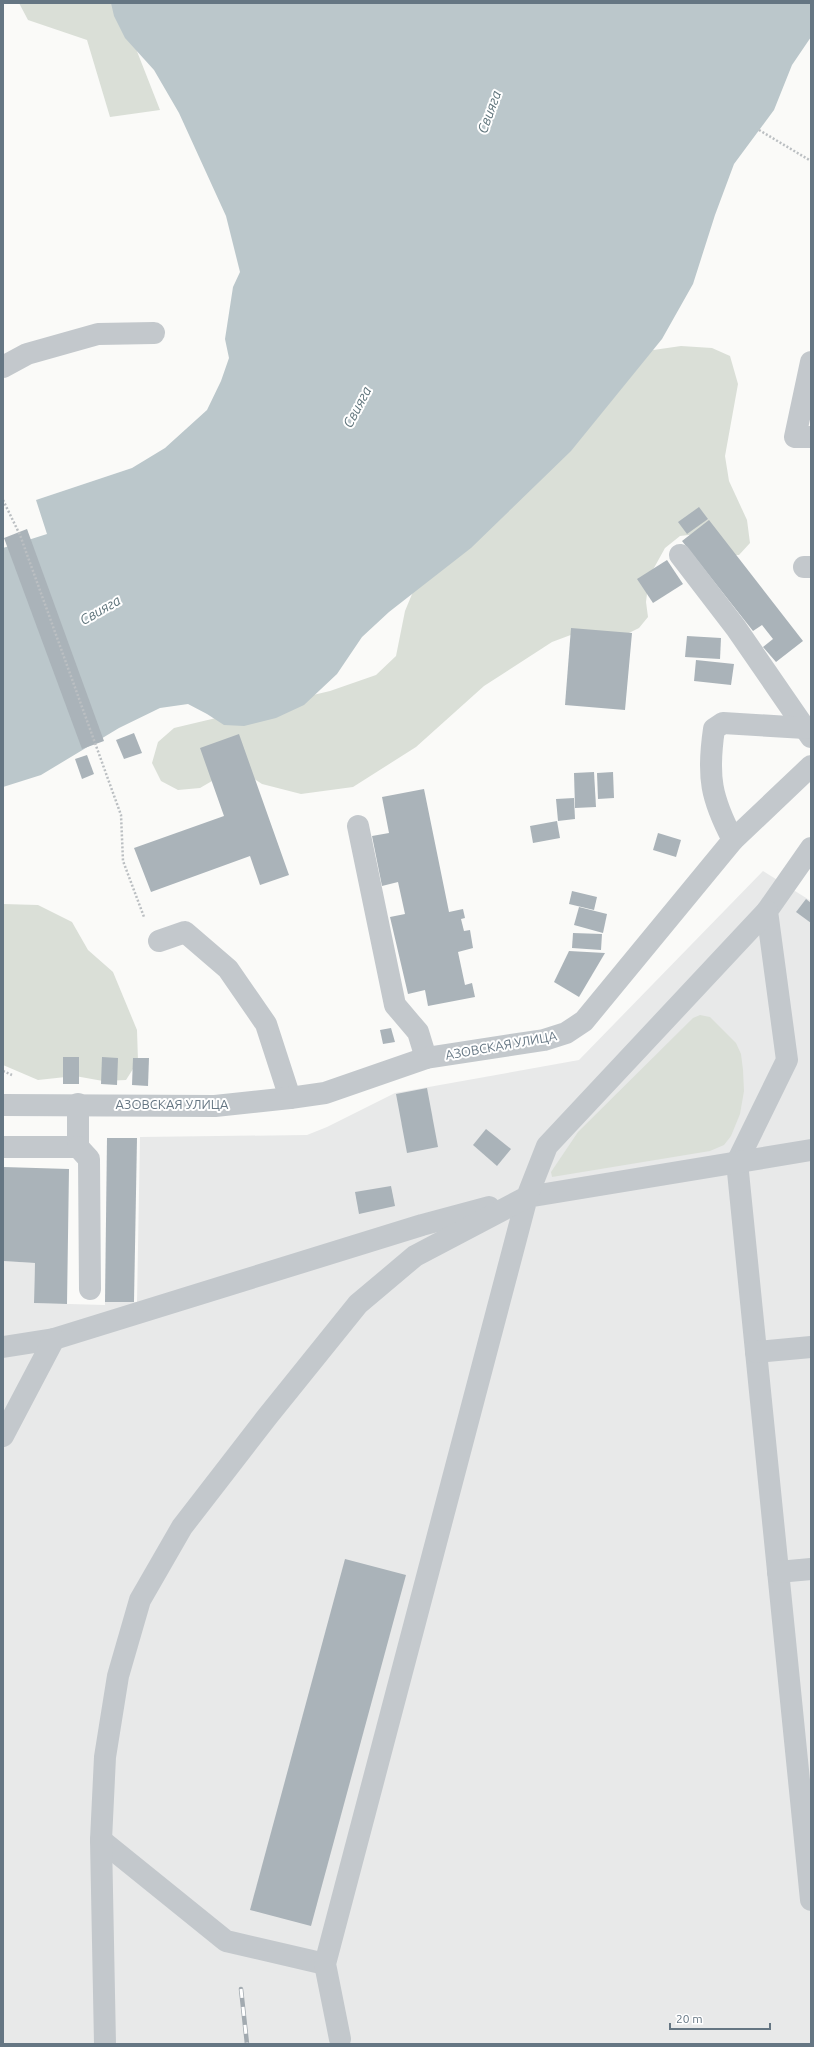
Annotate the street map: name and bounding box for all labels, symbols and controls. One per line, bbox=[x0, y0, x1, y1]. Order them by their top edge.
water label: Свияга bbox=[474, 88, 504, 136]
water label: Свияга bbox=[340, 383, 375, 430]
water label: Свияга bbox=[77, 592, 124, 628]
street label: АЗОВСКАЯ УЛИЦА bbox=[444, 1028, 558, 1062]
street label: АЗОВСКАЯ УЛИЦА bbox=[115, 1097, 229, 1111]
scale bar bbox=[670, 2005, 770, 2031]
text: 20 m bbox=[676, 2012, 703, 2025]

